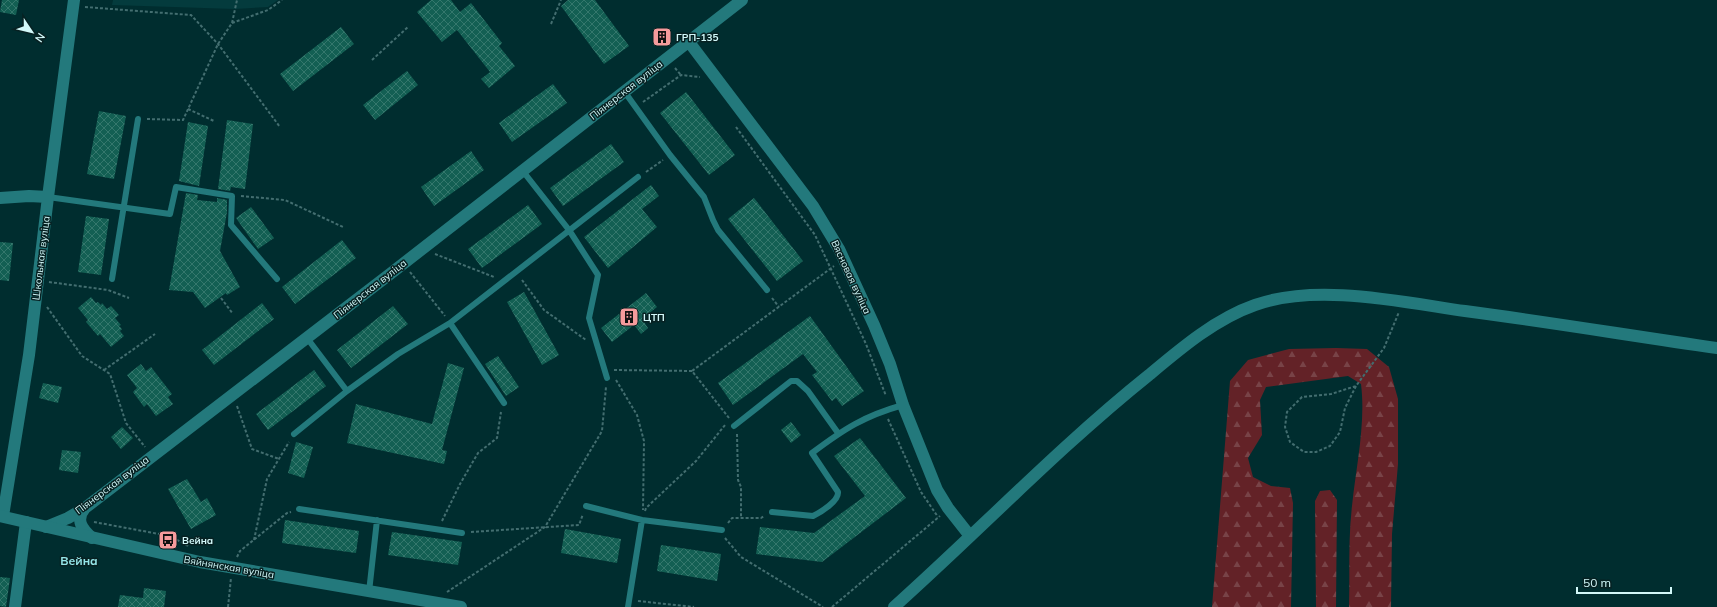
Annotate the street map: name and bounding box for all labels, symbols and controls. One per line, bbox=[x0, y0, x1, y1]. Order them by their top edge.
north arrow bbox=[12, 12, 52, 52]
building icon: ГРП-135 bbox=[651, 26, 673, 48]
text: N bbox=[32, 30, 48, 45]
place label: ГРП-135 bbox=[676, 31, 718, 44]
street label: Піянерская вуліца bbox=[587, 57, 665, 123]
street label: Школьная вуліца bbox=[29, 215, 53, 301]
street label: Вясновая вуліца bbox=[828, 238, 874, 316]
street label: Піянерская вуліца bbox=[331, 256, 409, 322]
building icon: ЦТП bbox=[618, 306, 640, 328]
place label: ЦТП bbox=[643, 311, 665, 324]
street label: Піянерская вуліца bbox=[72, 453, 152, 517]
bus stop icon: Вейна bbox=[157, 529, 179, 551]
place label: Вейна bbox=[182, 534, 213, 547]
district label: Вейна bbox=[60, 553, 98, 568]
street label: Вяйнянская вуліца bbox=[183, 553, 275, 581]
scale bar bbox=[1577, 569, 1671, 595]
text: 50 m bbox=[1583, 575, 1611, 590]

